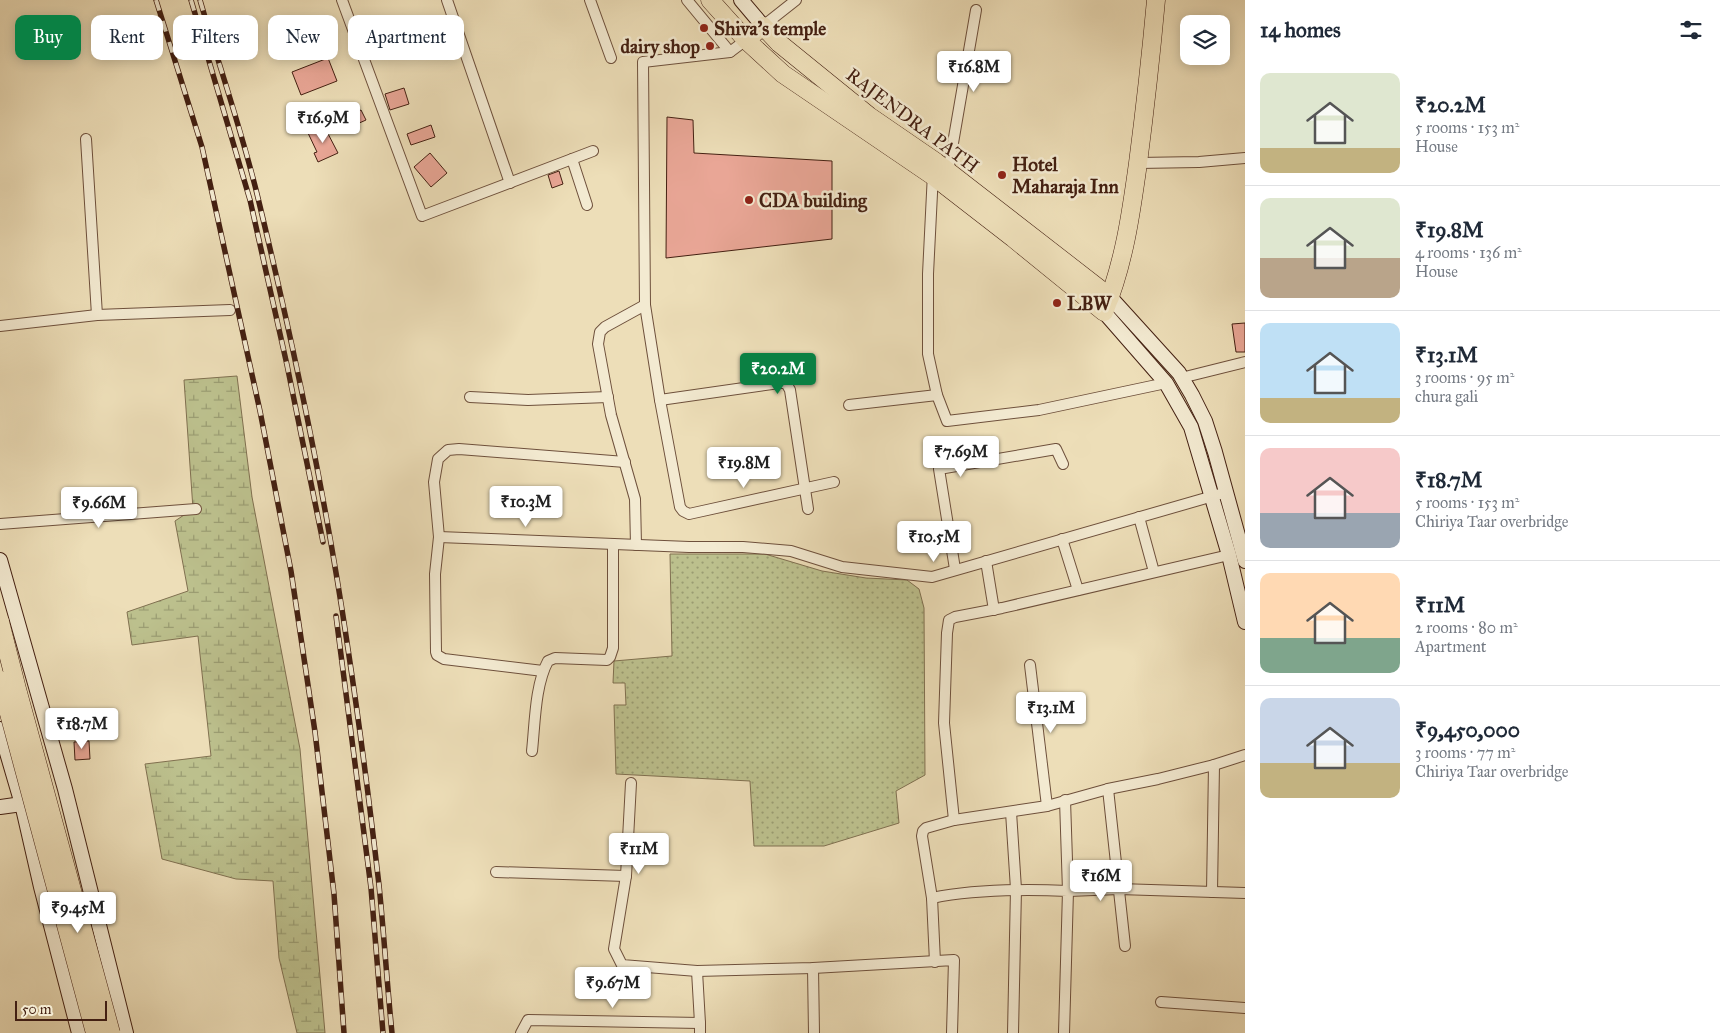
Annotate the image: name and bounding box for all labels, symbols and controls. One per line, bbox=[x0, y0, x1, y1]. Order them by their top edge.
chip: Buy bbox=[15, 15, 81, 60]
chip: Rent bbox=[91, 15, 163, 60]
chip: Filters bbox=[173, 15, 258, 60]
chip: New bbox=[268, 15, 338, 60]
chip: Apartment bbox=[348, 15, 464, 60]
map controls bbox=[1180, 15, 1230, 65]
button: layers bbox=[1180, 15, 1230, 65]
icon: filters bbox=[1677, 16, 1705, 44]
place label: Shiva's temple bbox=[714, 17, 826, 41]
text: 14 homes bbox=[1260, 17, 1341, 43]
marker: Shiva's temple bbox=[698, 22, 710, 34]
place label: dairy shop bbox=[620, 35, 700, 59]
marker: dairy shop bbox=[704, 40, 716, 52]
pin: ₹16.8M bbox=[933, 51, 1015, 93]
text: ₹16.8M bbox=[948, 57, 1000, 76]
street label: RAJENDRA PATH bbox=[841, 63, 984, 179]
text: ₹20.2M bbox=[1415, 92, 1486, 118]
icon: home bbox=[1300, 93, 1360, 153]
pin: ₹16.9M bbox=[282, 102, 364, 144]
text: ₹16.9M bbox=[297, 108, 349, 127]
text: 5 rooms · 153 m² bbox=[1415, 118, 1519, 137]
text: House bbox=[1415, 137, 1458, 156]
place label: Hotel Maharaja Inn bbox=[1012, 153, 1120, 199]
marker: Hotel Maharaja Inn bbox=[996, 169, 1008, 181]
place label: CDA building bbox=[759, 189, 868, 213]
marker: CDA building bbox=[743, 194, 755, 206]
text: ₹19.8M bbox=[1415, 217, 1484, 243]
icon: home bbox=[1300, 218, 1360, 278]
text: 4 rooms · 136 m² bbox=[1415, 243, 1522, 262]
text: House bbox=[1415, 262, 1458, 281]
place label: LBW bbox=[1067, 292, 1112, 315]
marker: LBW bbox=[1051, 297, 1063, 309]
text: ₹13.1M bbox=[1415, 342, 1478, 368]
icon: home bbox=[1300, 343, 1360, 403]
pin: ₹20.2M bbox=[737, 352, 819, 395]
text: ₹20.2M bbox=[751, 359, 805, 378]
text: 3 rooms · 95 m² bbox=[1415, 368, 1514, 387]
text: chura gali bbox=[1415, 387, 1478, 406]
pin: ₹7.69M bbox=[920, 436, 1002, 478]
text: ₹7.69M bbox=[934, 442, 988, 461]
pin: ₹19.8M bbox=[703, 446, 785, 489]
text: ₹19.8M bbox=[718, 453, 770, 472]
text: ₹18.7M bbox=[1415, 467, 1482, 493]
icon: home bbox=[1300, 468, 1360, 528]
pin: ₹9.66M bbox=[58, 486, 140, 529]
pin: ₹10.3M bbox=[485, 486, 567, 528]
text: ₹10.3M bbox=[501, 492, 551, 511]
text: ₹9.66M bbox=[72, 493, 126, 512]
text: 5 rooms · 153 m² bbox=[1415, 493, 1519, 512]
text: Chiriya Taar overbridge bbox=[1415, 512, 1568, 531]
pin: ₹10.5M bbox=[893, 520, 975, 563]
text: ₹10.5M bbox=[908, 527, 960, 546]
text: ₹11M bbox=[1415, 592, 1465, 618]
icon: home bbox=[1300, 593, 1360, 653]
text: 2 rooms · 80 m² bbox=[1415, 618, 1518, 637]
text: Apartment bbox=[1415, 637, 1487, 656]
pin: ₹13.1M bbox=[1010, 692, 1092, 734]
text: ₹13.1M bbox=[1027, 698, 1075, 717]
pin: ₹18.7M bbox=[41, 708, 123, 750]
text: ₹18.7M bbox=[56, 714, 108, 733]
text: ₹9,450,000 bbox=[1415, 717, 1520, 743]
icon: home bbox=[1300, 718, 1360, 778]
text: 3 rooms · 77 m² bbox=[1415, 743, 1515, 762]
text: Chiriya Taar overbridge bbox=[1415, 762, 1568, 781]
pin: ₹11M bbox=[609, 832, 669, 875]
text: ₹11M bbox=[620, 839, 658, 858]
pin: ₹16M bbox=[1071, 860, 1131, 902]
text: ₹16M bbox=[1081, 866, 1121, 885]
pin: ₹9.45M bbox=[37, 892, 119, 934]
text: ₹9.45M bbox=[51, 898, 105, 917]
pin: ₹9.67M bbox=[572, 966, 654, 1009]
text: ₹9.67M bbox=[586, 973, 640, 992]
scale bar bbox=[15, 998, 108, 1021]
text: 50 m bbox=[22, 1001, 51, 1018]

